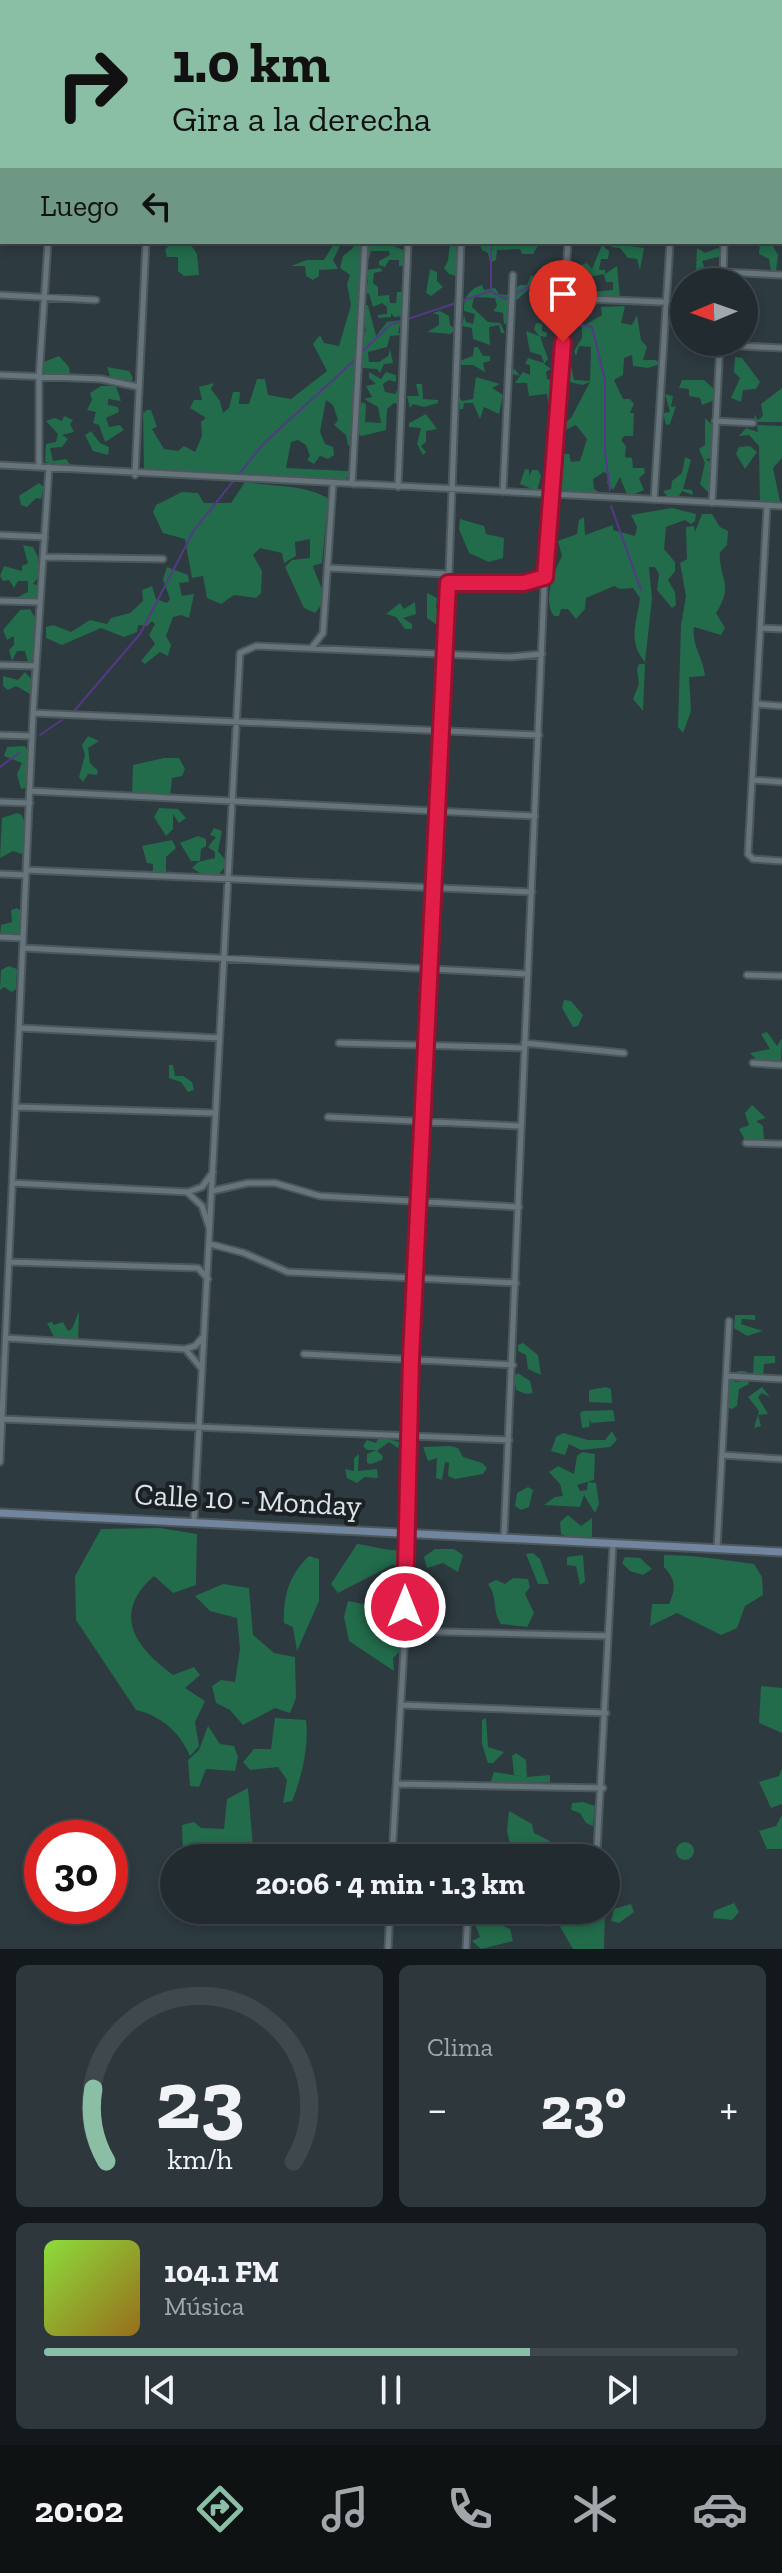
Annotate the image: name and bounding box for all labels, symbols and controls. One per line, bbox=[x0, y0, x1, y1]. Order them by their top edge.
text: 1.0 km bbox=[172, 29, 330, 96]
icon: right bbox=[40, 32, 144, 136]
text: Gira a la derecha bbox=[172, 97, 431, 140]
icon: left bbox=[135, 184, 179, 228]
text: Luego bbox=[40, 188, 119, 224]
pin bbox=[529, 260, 597, 342]
north arrow bbox=[670, 268, 758, 356]
map controls bbox=[670, 268, 758, 356]
icon: arrive bbox=[541, 272, 585, 316]
street label: Calle 10 - Monday bbox=[133, 1476, 363, 1524]
position arrow bbox=[363, 1565, 447, 1649]
speed limit sign: 30 bbox=[24, 1820, 128, 1924]
text: 20:06 · 4 min · 1.3 km bbox=[255, 1866, 525, 1902]
text: Clima bbox=[427, 2031, 493, 2063]
text: 23 bbox=[155, 2049, 244, 2149]
text: 23° bbox=[541, 2072, 627, 2144]
text: − bbox=[427, 2082, 448, 2135]
text: + bbox=[719, 2082, 738, 2135]
text: km/h bbox=[167, 2142, 232, 2176]
text: 104.1 FM bbox=[164, 2254, 279, 2290]
text: Música bbox=[164, 2290, 244, 2322]
icon: previous bbox=[138, 2368, 182, 2412]
icon: pause bbox=[369, 2368, 413, 2412]
icon: next bbox=[600, 2368, 644, 2412]
icon: directions bbox=[192, 2481, 248, 2537]
icon: music bbox=[317, 2481, 373, 2537]
icon: phone bbox=[442, 2481, 498, 2537]
icon: climate bbox=[567, 2481, 623, 2537]
icon: car bbox=[692, 2481, 748, 2537]
text: 20:02 bbox=[34, 2488, 123, 2531]

